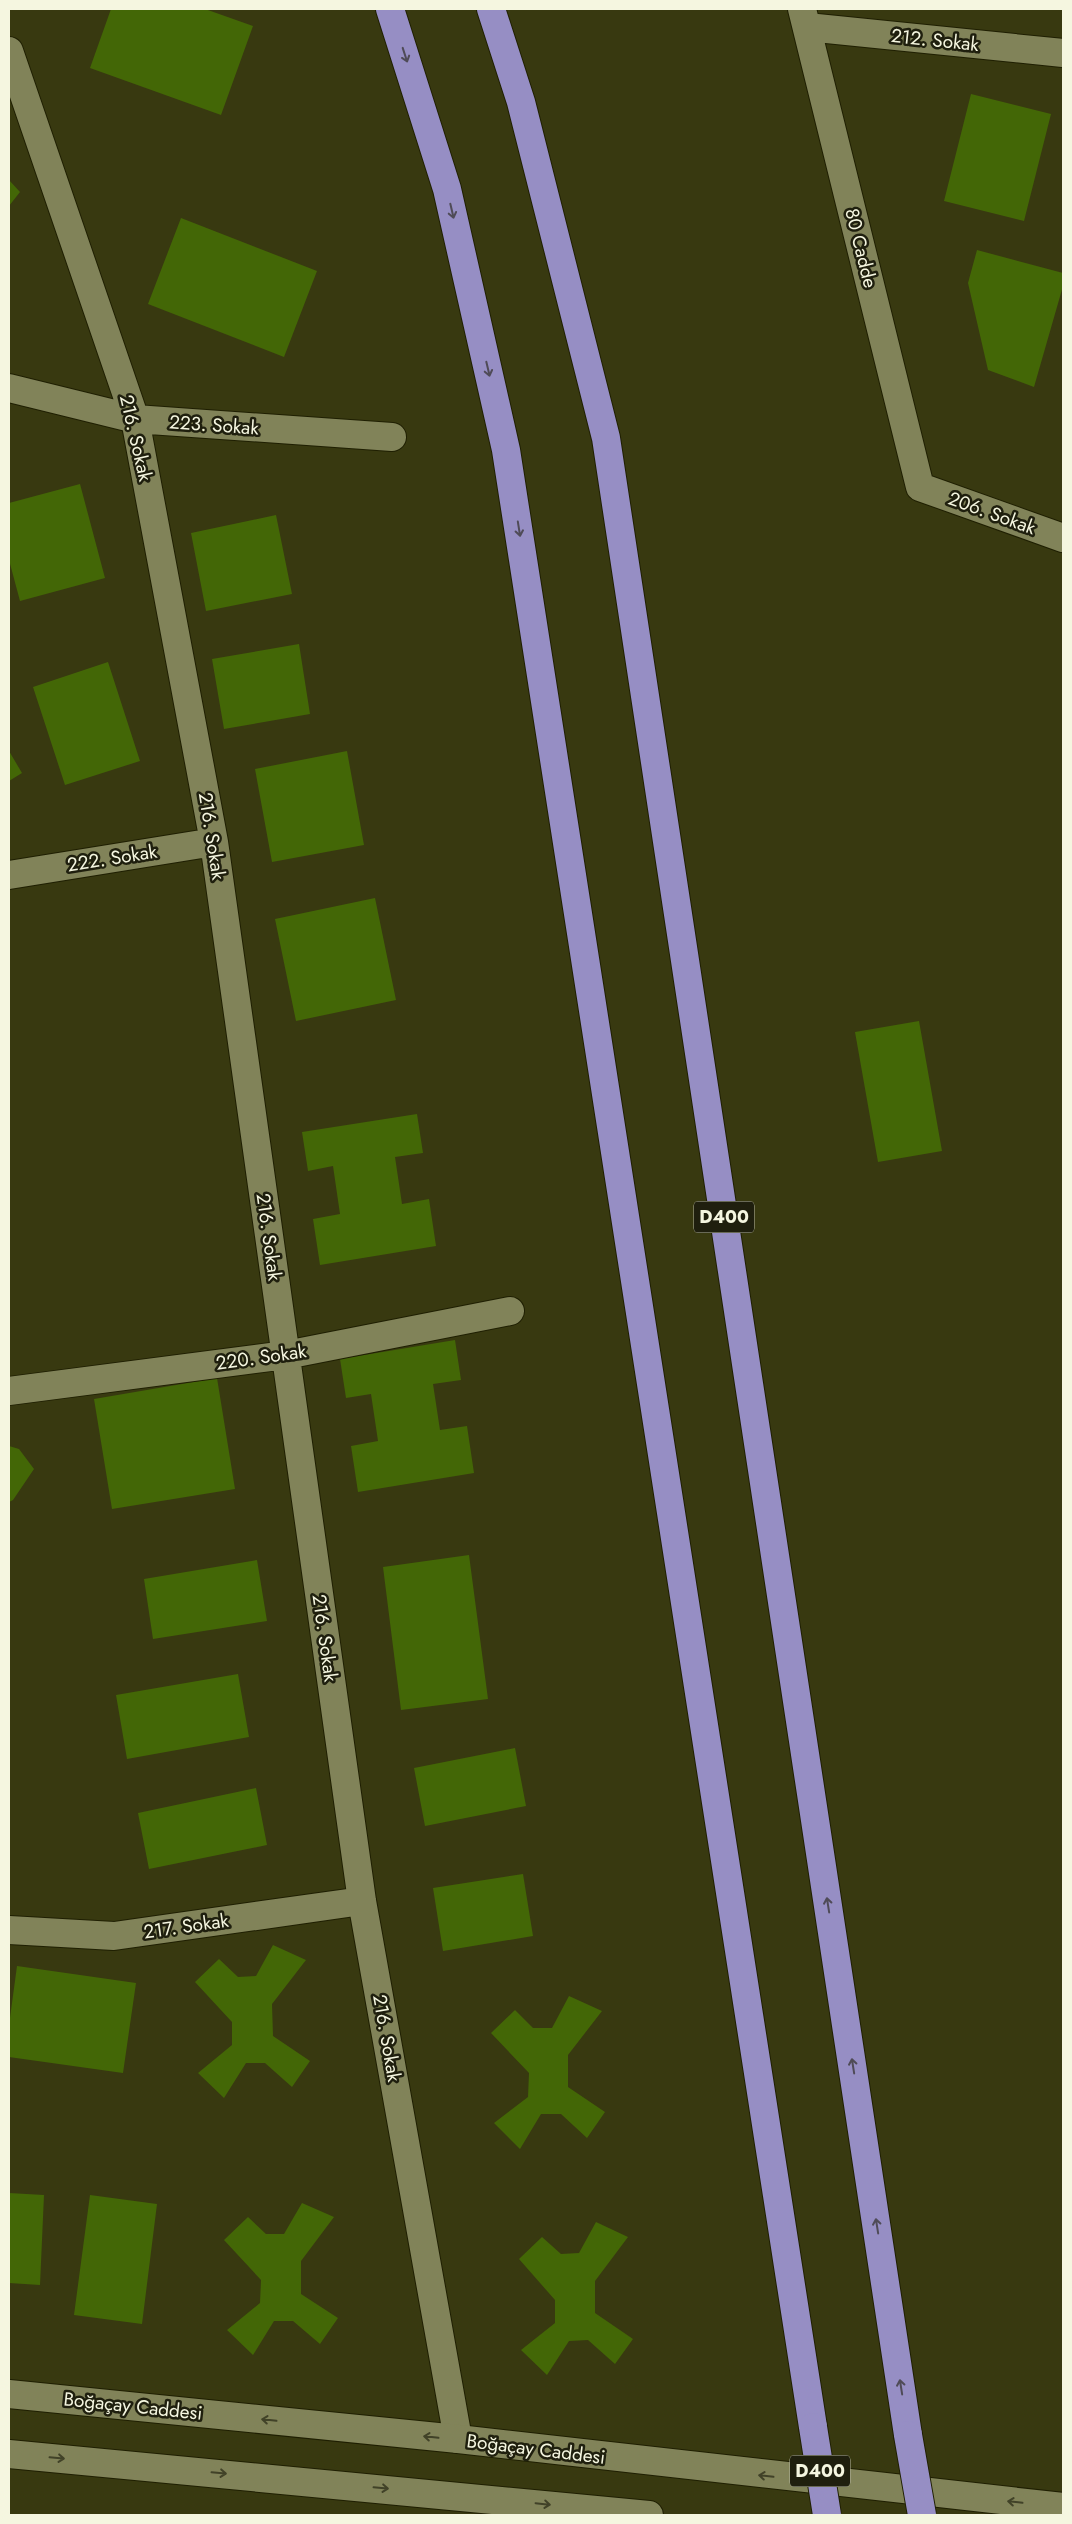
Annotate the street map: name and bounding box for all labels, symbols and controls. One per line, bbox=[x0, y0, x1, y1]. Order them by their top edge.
street label: 212. Sokak bbox=[890, 22, 981, 58]
one-way arrow bbox=[400, 47, 410, 63]
one-way arrow bbox=[448, 202, 457, 218]
street label: 80 Cadde bbox=[838, 205, 884, 291]
one-way arrow bbox=[484, 361, 493, 377]
street label: 216. Sokak bbox=[113, 392, 159, 485]
street label: 223. Sokak bbox=[168, 408, 260, 442]
street label: 206. Sokak bbox=[945, 485, 1040, 542]
one-way arrow bbox=[514, 520, 524, 536]
street label: 216. Sokak bbox=[192, 790, 232, 882]
street label: 222. Sokak bbox=[65, 837, 159, 878]
street label: 216. Sokak bbox=[249, 1191, 289, 1283]
road number: D400 bbox=[694, 1202, 754, 1232]
street label: 220. Sokak bbox=[214, 1337, 309, 1377]
street label: 216. Sokak bbox=[305, 1592, 345, 1684]
one-way arrow bbox=[823, 1897, 833, 1913]
street label: 217. Sokak bbox=[142, 1907, 231, 1945]
street label: 216. Sokak bbox=[366, 1992, 408, 2084]
one-way arrow bbox=[847, 2058, 857, 2074]
one-way arrow bbox=[872, 2219, 882, 2235]
one-way arrow bbox=[896, 2379, 906, 2395]
street label: Boğaçay Caddesi bbox=[62, 2385, 204, 2427]
one-way arrow bbox=[262, 2415, 278, 2425]
street label: Boğaçay Caddesi bbox=[465, 2427, 607, 2471]
one-way arrow bbox=[423, 2432, 439, 2442]
one-way arrow bbox=[49, 2453, 65, 2463]
road number: D400 bbox=[790, 2456, 850, 2486]
one-way arrow bbox=[211, 2468, 227, 2478]
one-way arrow bbox=[759, 2471, 775, 2481]
one-way arrow bbox=[373, 2484, 389, 2493]
one-way arrow bbox=[1007, 2497, 1023, 2507]
one-way arrow bbox=[534, 2499, 550, 2509]

